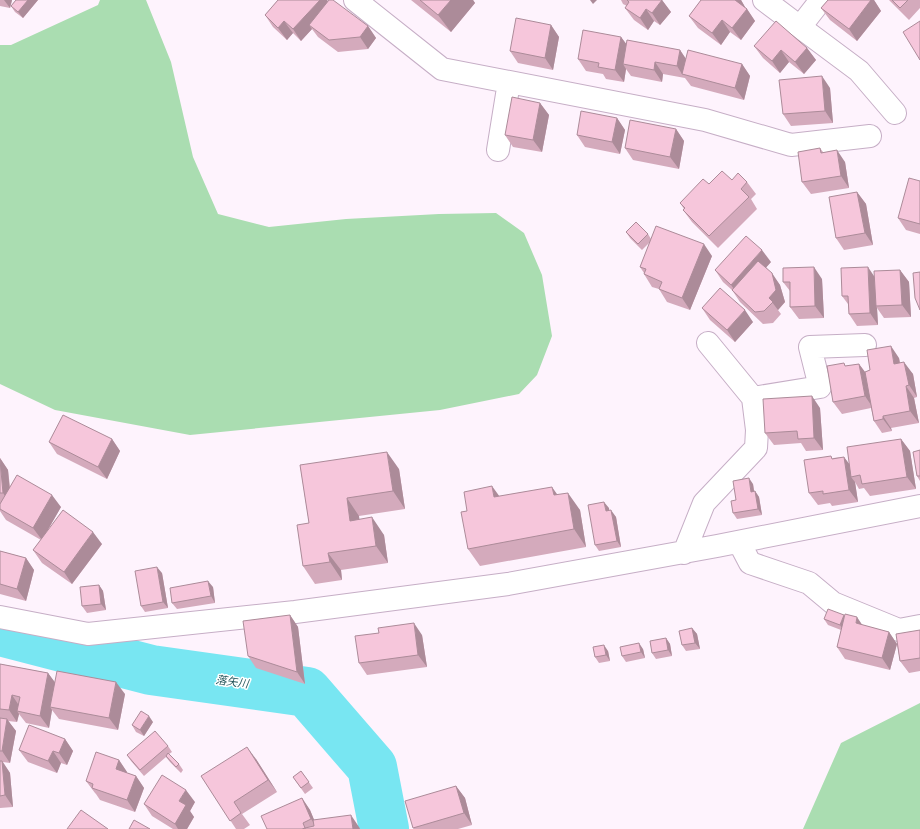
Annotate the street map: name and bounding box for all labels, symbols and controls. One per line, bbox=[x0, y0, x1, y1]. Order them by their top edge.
water label: 落矢川 bbox=[215, 673, 250, 691]

